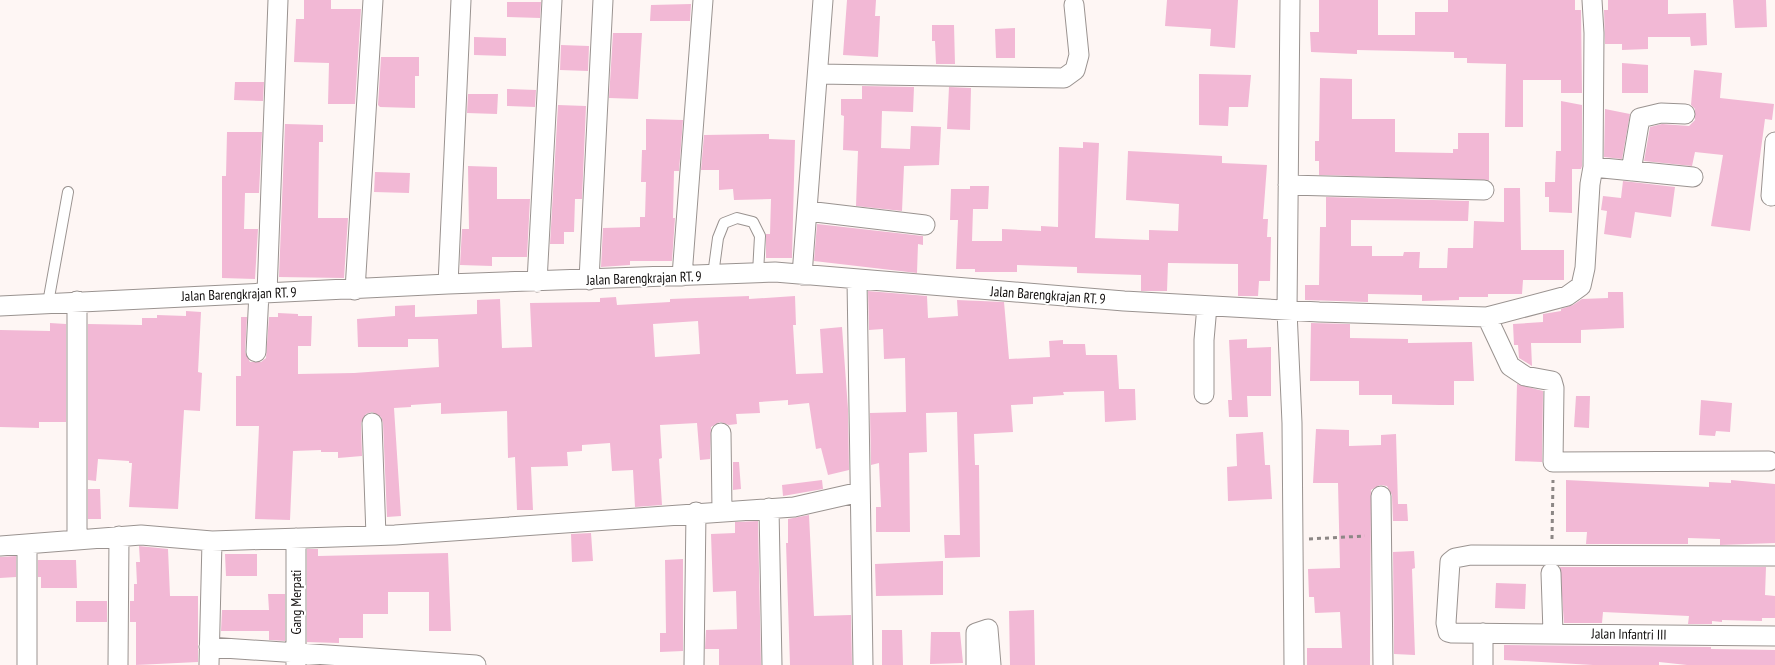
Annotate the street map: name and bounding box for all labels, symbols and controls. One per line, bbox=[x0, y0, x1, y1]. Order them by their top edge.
street label: Jalan Barengkrajan RT. 9 bbox=[585, 267, 702, 289]
street label: Jalan Barengkrajan RT. 9 bbox=[989, 282, 1106, 308]
street label: Jalan Barengkrajan RT. 9 bbox=[180, 283, 297, 305]
street label: Gang Merpati bbox=[287, 570, 305, 634]
street label: Jalan Infantri III bbox=[1590, 624, 1667, 644]

